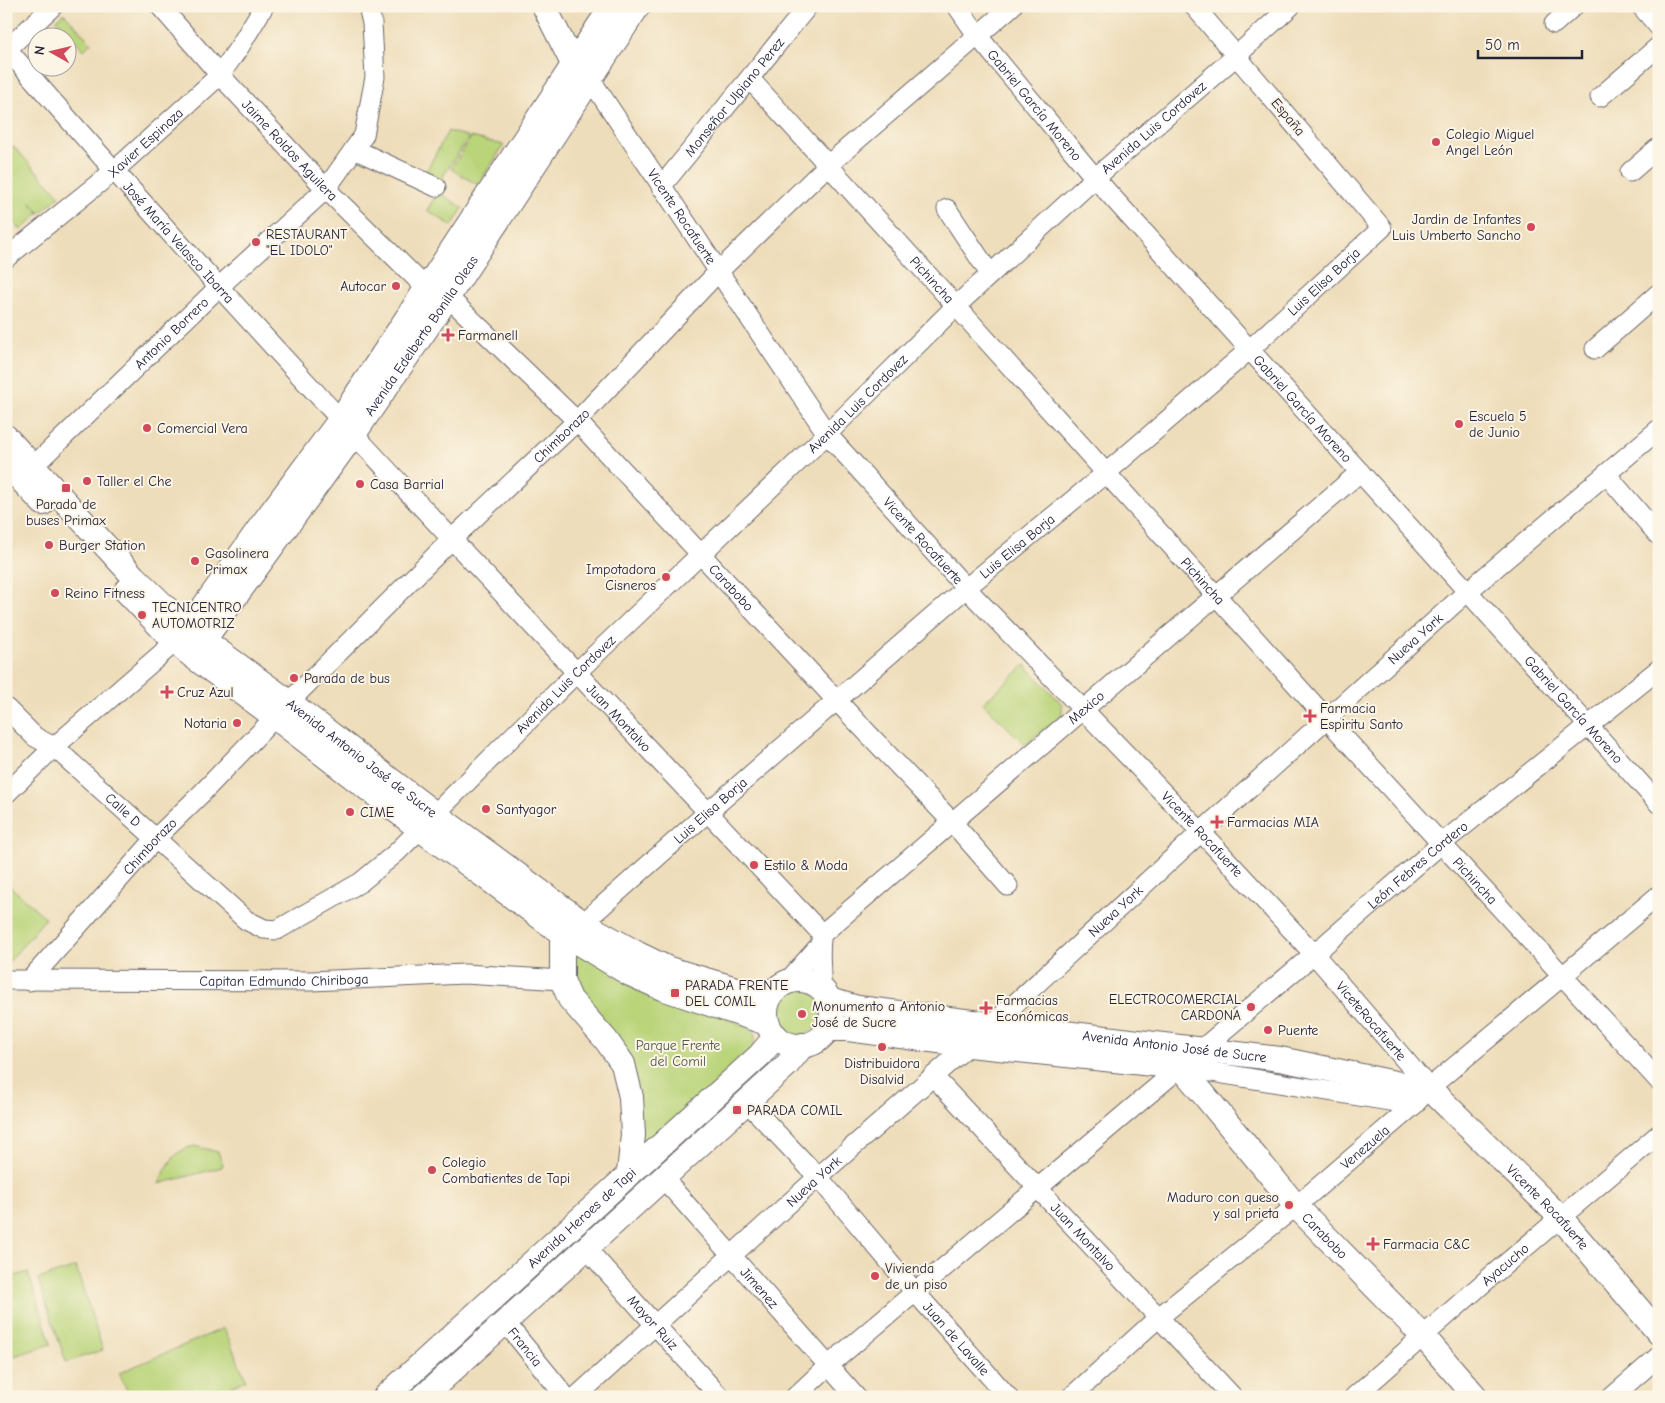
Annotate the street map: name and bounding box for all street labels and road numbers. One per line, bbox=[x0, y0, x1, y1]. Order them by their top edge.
street label: Monseñor Ulpiano Perez bbox=[681, 34, 787, 160]
street label: Gabriel García Moreno bbox=[984, 46, 1086, 164]
street label: Avenida Luis Cordovez bbox=[1098, 77, 1209, 177]
street label: España bbox=[1267, 95, 1309, 139]
street label: Jaime Roldos Aguilera bbox=[238, 96, 341, 204]
street label: Xavier Espinoza bbox=[104, 104, 187, 181]
street label: Vicente Rocafuerte bbox=[644, 165, 720, 268]
street label: José María Velasco Ibarra bbox=[120, 178, 238, 307]
street label: Luis Elisa Borja bbox=[1284, 244, 1363, 319]
street label: Avenida Edelberto Bonilla Oleas bbox=[361, 252, 481, 419]
street label: Pichincha bbox=[906, 253, 958, 307]
street label: Antonio Borrero bbox=[131, 293, 212, 373]
street label: Avenida Luis Cordovez bbox=[804, 351, 911, 456]
street label: Gabriel García Moreno bbox=[1250, 351, 1356, 466]
street label: Chimborazo bbox=[530, 405, 593, 466]
street label: Vicente Rocafuerte bbox=[880, 494, 967, 588]
street label: Luis Elisa Borja bbox=[976, 510, 1058, 582]
street label: Pichincha bbox=[1177, 554, 1229, 608]
street label: Carabobo bbox=[705, 560, 758, 614]
street label: Nueva York bbox=[1384, 610, 1446, 668]
street label: Avenida Luis Cordovez bbox=[512, 632, 619, 737]
street label: Gabriel García Moreno bbox=[1521, 652, 1627, 767]
street label: Juan Montalvo bbox=[583, 680, 655, 755]
street label: Mexico bbox=[1064, 687, 1108, 728]
street label: Avenida Antonio José de Sucre bbox=[283, 695, 440, 821]
street label: Luis Elisa Borja bbox=[670, 773, 751, 847]
street label: Vicente Rocafuerte bbox=[1158, 788, 1247, 880]
street label: Calle D bbox=[102, 789, 145, 830]
street label: Chimborazo bbox=[119, 814, 180, 878]
street label: León Febres Cordero bbox=[1364, 817, 1471, 912]
street label: Pichincha bbox=[1449, 854, 1501, 908]
street label: Nueva York bbox=[1085, 882, 1146, 940]
street label: Capitan Edmundo Chiriboga bbox=[199, 970, 369, 989]
street label: ViceteRocafuerte bbox=[1333, 978, 1410, 1064]
street label: Avenida Antonio José de Sucre bbox=[1082, 1027, 1268, 1066]
street label: Venezuela bbox=[1337, 1121, 1393, 1173]
street label: Nueva York bbox=[783, 1152, 845, 1210]
street label: Vicente Rocafuerte bbox=[1503, 1161, 1592, 1253]
street label: Avenida Heroes de Tapi bbox=[524, 1164, 640, 1272]
street label: Juan Montalvo bbox=[1047, 1199, 1119, 1274]
street label: Carabobo bbox=[1299, 1209, 1351, 1262]
street label: Ayacucho bbox=[1478, 1239, 1532, 1289]
street label: Jimenez bbox=[737, 1264, 782, 1312]
street label: Mayor Ruiz bbox=[624, 1292, 682, 1353]
street label: Juan de Lavalle bbox=[919, 1298, 993, 1379]
street label: Francia bbox=[504, 1324, 546, 1370]

